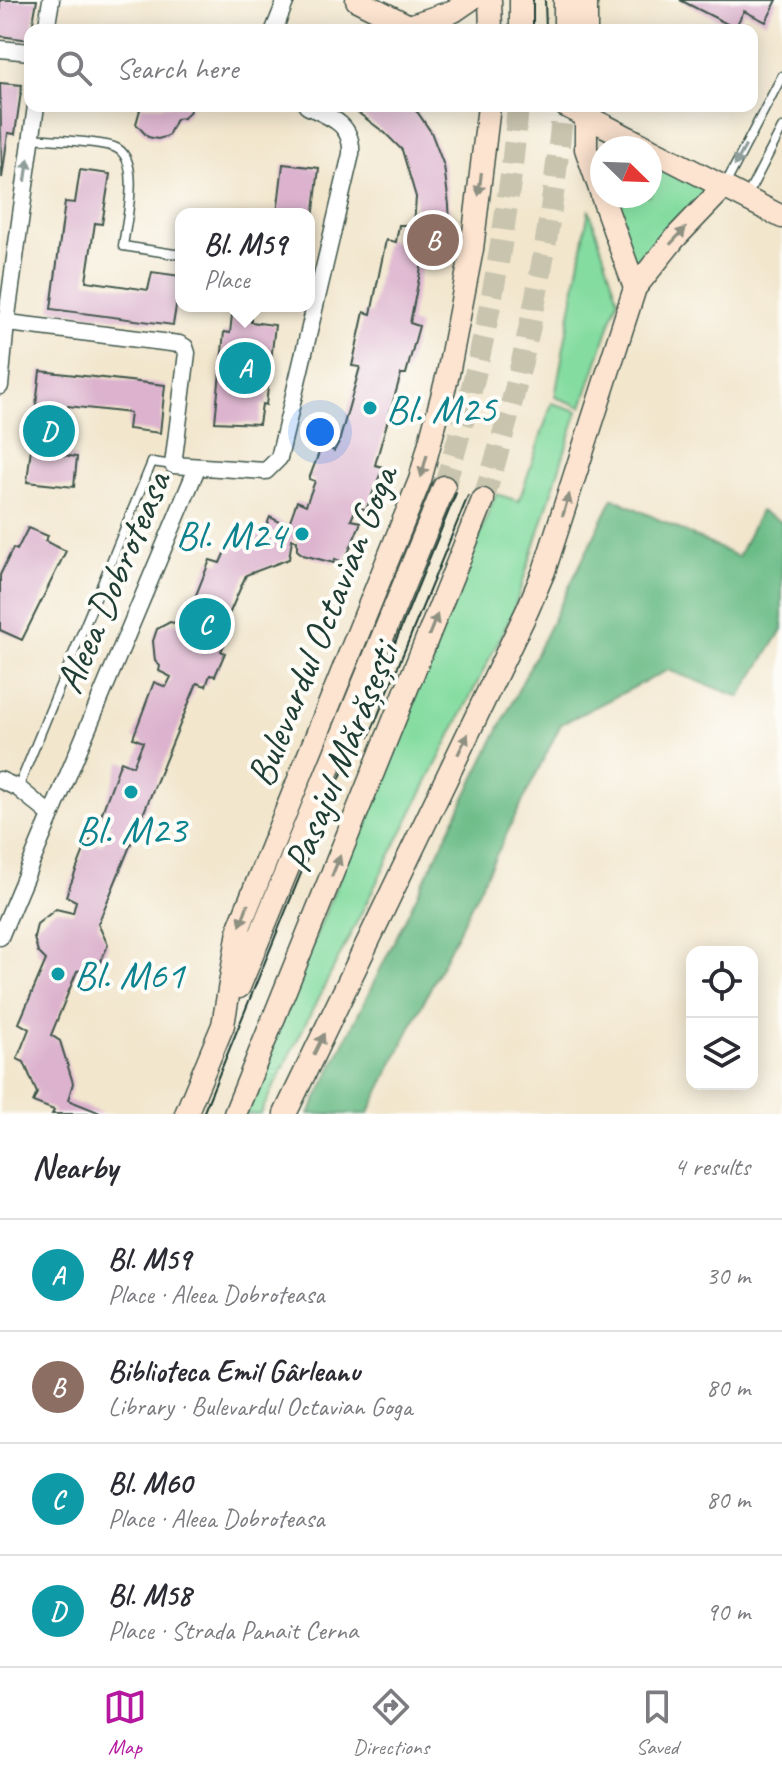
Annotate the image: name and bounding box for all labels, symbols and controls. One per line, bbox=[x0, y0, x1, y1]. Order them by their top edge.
search box bbox=[24, 24, 758, 112]
icon: search bbox=[52, 46, 96, 90]
text: Search here bbox=[116, 49, 238, 87]
north arrow bbox=[590, 136, 662, 208]
one-way arrow bbox=[734, 145, 747, 168]
one-way arrow bbox=[21, 157, 34, 182]
one-way arrow bbox=[474, 171, 487, 196]
popup bbox=[175, 208, 315, 312]
pin: B bbox=[407, 210, 459, 270]
text: Bl. M59 bbox=[204, 225, 286, 263]
one-way arrow bbox=[668, 227, 686, 246]
text: Place bbox=[204, 263, 249, 296]
pin: A bbox=[219, 338, 271, 398]
place label: Bl. M25 bbox=[386, 384, 498, 434]
marker: Bl. M25 bbox=[361, 399, 379, 417]
pin: D bbox=[23, 401, 75, 461]
your location bbox=[300, 412, 340, 452]
one-way arrow bbox=[418, 453, 430, 478]
street label: Bulevardul Octavian Goga bbox=[235, 456, 410, 794]
street label: Aleea Dobroteasa bbox=[44, 461, 183, 701]
one-way arrow bbox=[560, 493, 573, 517]
place label: Bl. M24 bbox=[176, 510, 290, 560]
marker: Bl. M24 bbox=[293, 525, 311, 543]
pin: C bbox=[179, 594, 231, 654]
one-way arrow bbox=[427, 613, 440, 637]
street label: Pasajul Mărășești bbox=[272, 631, 411, 879]
one-way arrow bbox=[456, 732, 470, 755]
marker: Bl. M23 bbox=[122, 783, 140, 801]
place label: Bl. M23 bbox=[76, 805, 189, 855]
one-way arrow bbox=[329, 854, 342, 878]
one-way arrow bbox=[237, 903, 250, 927]
map controls bbox=[686, 946, 758, 1090]
button: locate bbox=[686, 946, 758, 1018]
place label: Bl. M61 bbox=[74, 950, 186, 1000]
marker: Bl. M61 bbox=[49, 965, 67, 983]
button: layers bbox=[686, 1018, 758, 1090]
one-way arrow bbox=[312, 1032, 325, 1055]
text: Nearby bbox=[32, 1145, 118, 1188]
text: 4 results bbox=[674, 1150, 750, 1183]
text: Bl. M59 bbox=[108, 1240, 191, 1278]
text: A bbox=[51, 1259, 65, 1292]
text: 30 m bbox=[706, 1259, 750, 1292]
text: Place · Aleea Dobroteasa bbox=[108, 1278, 324, 1311]
text: Biblioteca Emil Gârleanu bbox=[108, 1352, 360, 1390]
text: B bbox=[51, 1371, 65, 1404]
text: 80 m bbox=[706, 1371, 750, 1404]
text: Library · Bulevardul Octavian Goga bbox=[108, 1390, 412, 1423]
text: Bl. M60 bbox=[108, 1464, 192, 1502]
text: C bbox=[52, 1483, 64, 1516]
text: 80 m bbox=[706, 1483, 750, 1516]
text: Place · Aleea Dobroteasa bbox=[108, 1502, 324, 1535]
text: Bl. M58 bbox=[108, 1576, 191, 1614]
text: D bbox=[50, 1595, 66, 1628]
text: 90 m bbox=[706, 1595, 750, 1628]
text: Place · Strada Panait Cerna bbox=[108, 1614, 358, 1647]
tab: Map bbox=[103, 1685, 147, 1761]
tab: Directions bbox=[353, 1685, 429, 1761]
tab: Saved bbox=[635, 1685, 679, 1761]

